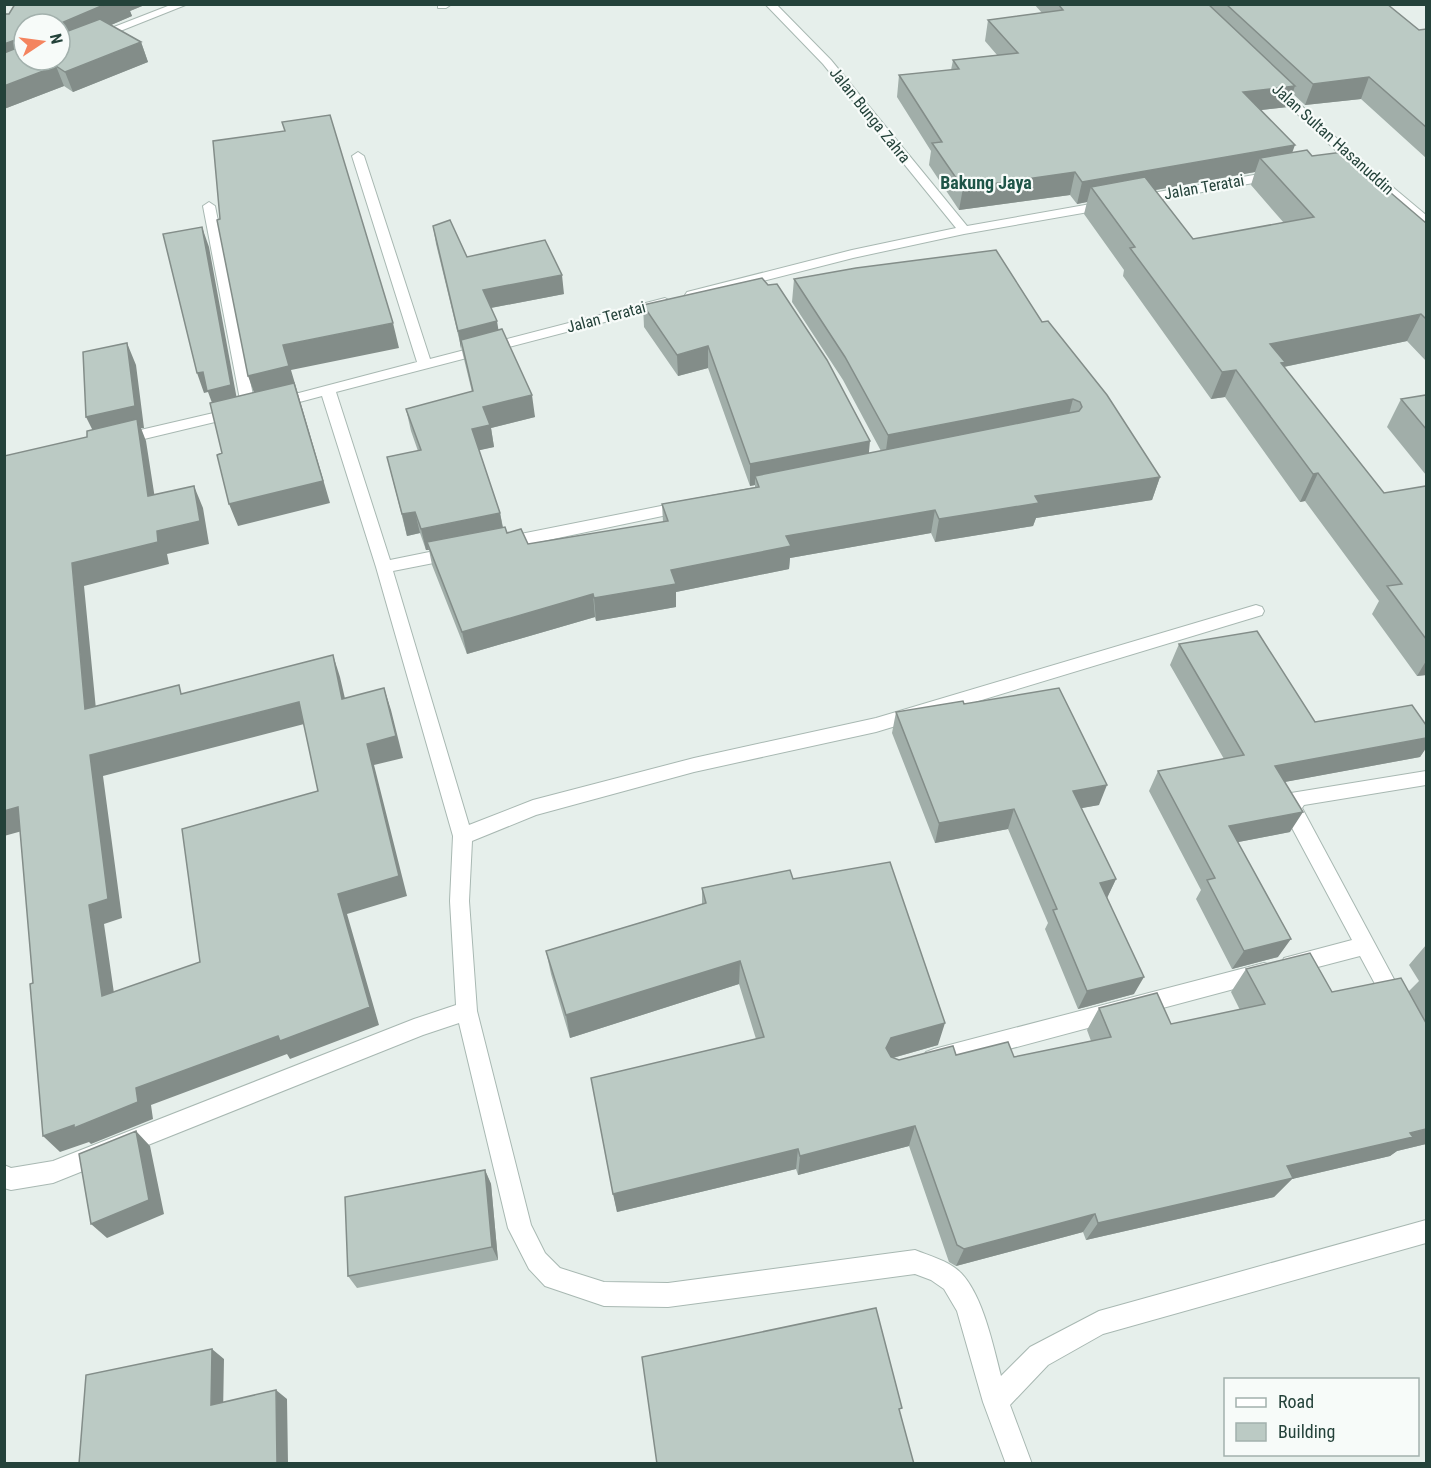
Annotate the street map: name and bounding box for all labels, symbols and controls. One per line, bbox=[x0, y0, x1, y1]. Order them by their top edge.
north arrow bbox=[12, 12, 72, 72]
text: N bbox=[46, 32, 66, 46]
street label: Jalan Bunga Zahra bbox=[826, 63, 914, 167]
street label: Jalan Sultan Hasanuddin bbox=[1268, 79, 1398, 199]
street label: Jalan Teratai bbox=[1162, 171, 1246, 203]
district label: Bakung Jaya bbox=[940, 172, 1032, 193]
street label: Jalan Teratai bbox=[564, 297, 648, 337]
legend bbox=[1224, 1378, 1419, 1456]
text: Road bbox=[1278, 1391, 1314, 1412]
text: Building bbox=[1278, 1421, 1335, 1442]

